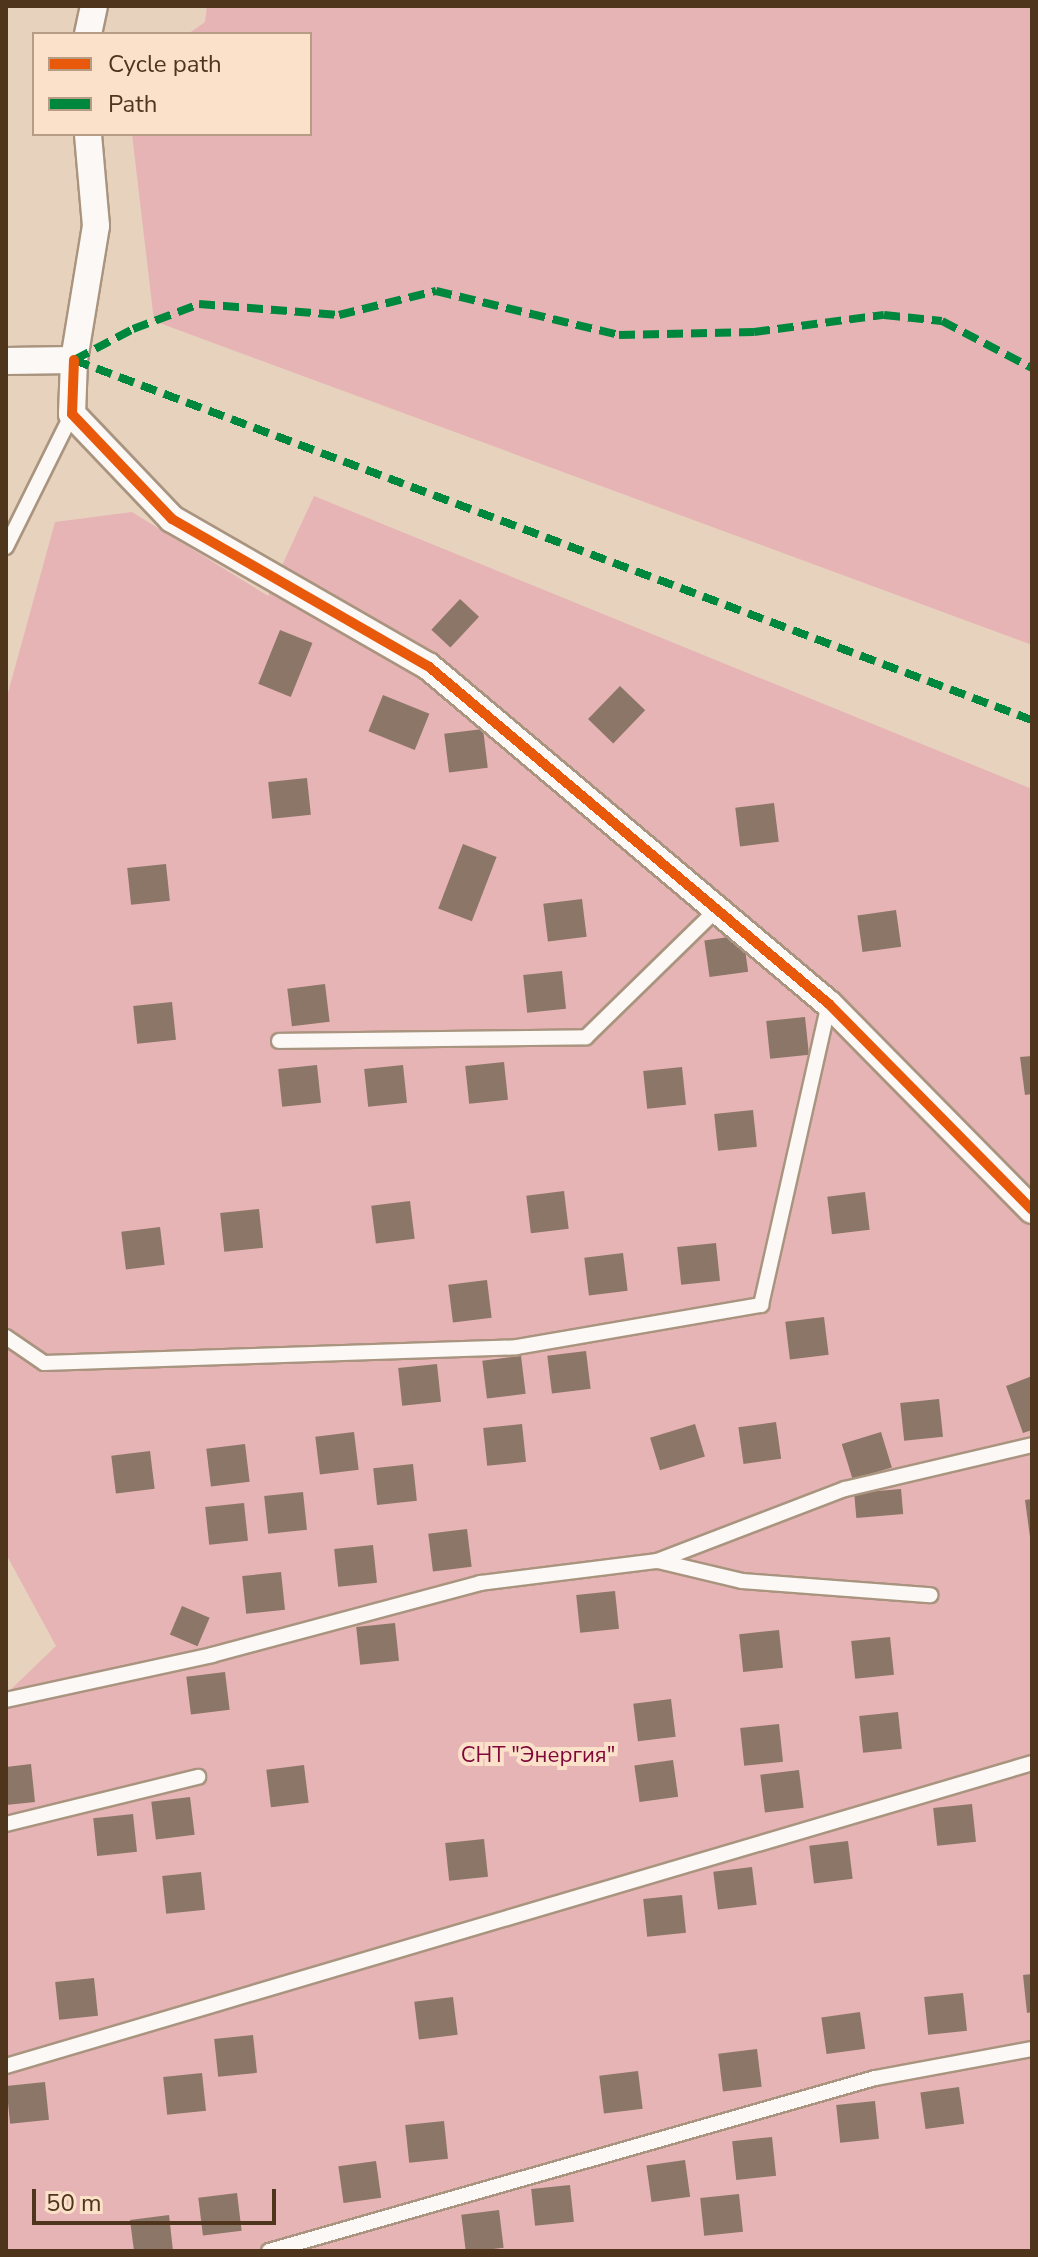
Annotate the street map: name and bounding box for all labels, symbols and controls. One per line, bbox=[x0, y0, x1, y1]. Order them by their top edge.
legend bbox=[32, 32, 312, 136]
text: Cycle path bbox=[108, 48, 222, 80]
text: Path bbox=[108, 88, 157, 120]
park label: СНТ "Энергия" bbox=[461, 1743, 615, 1769]
scale bar bbox=[36, 2173, 280, 2223]
text: 50 m bbox=[46, 2187, 102, 2219]

